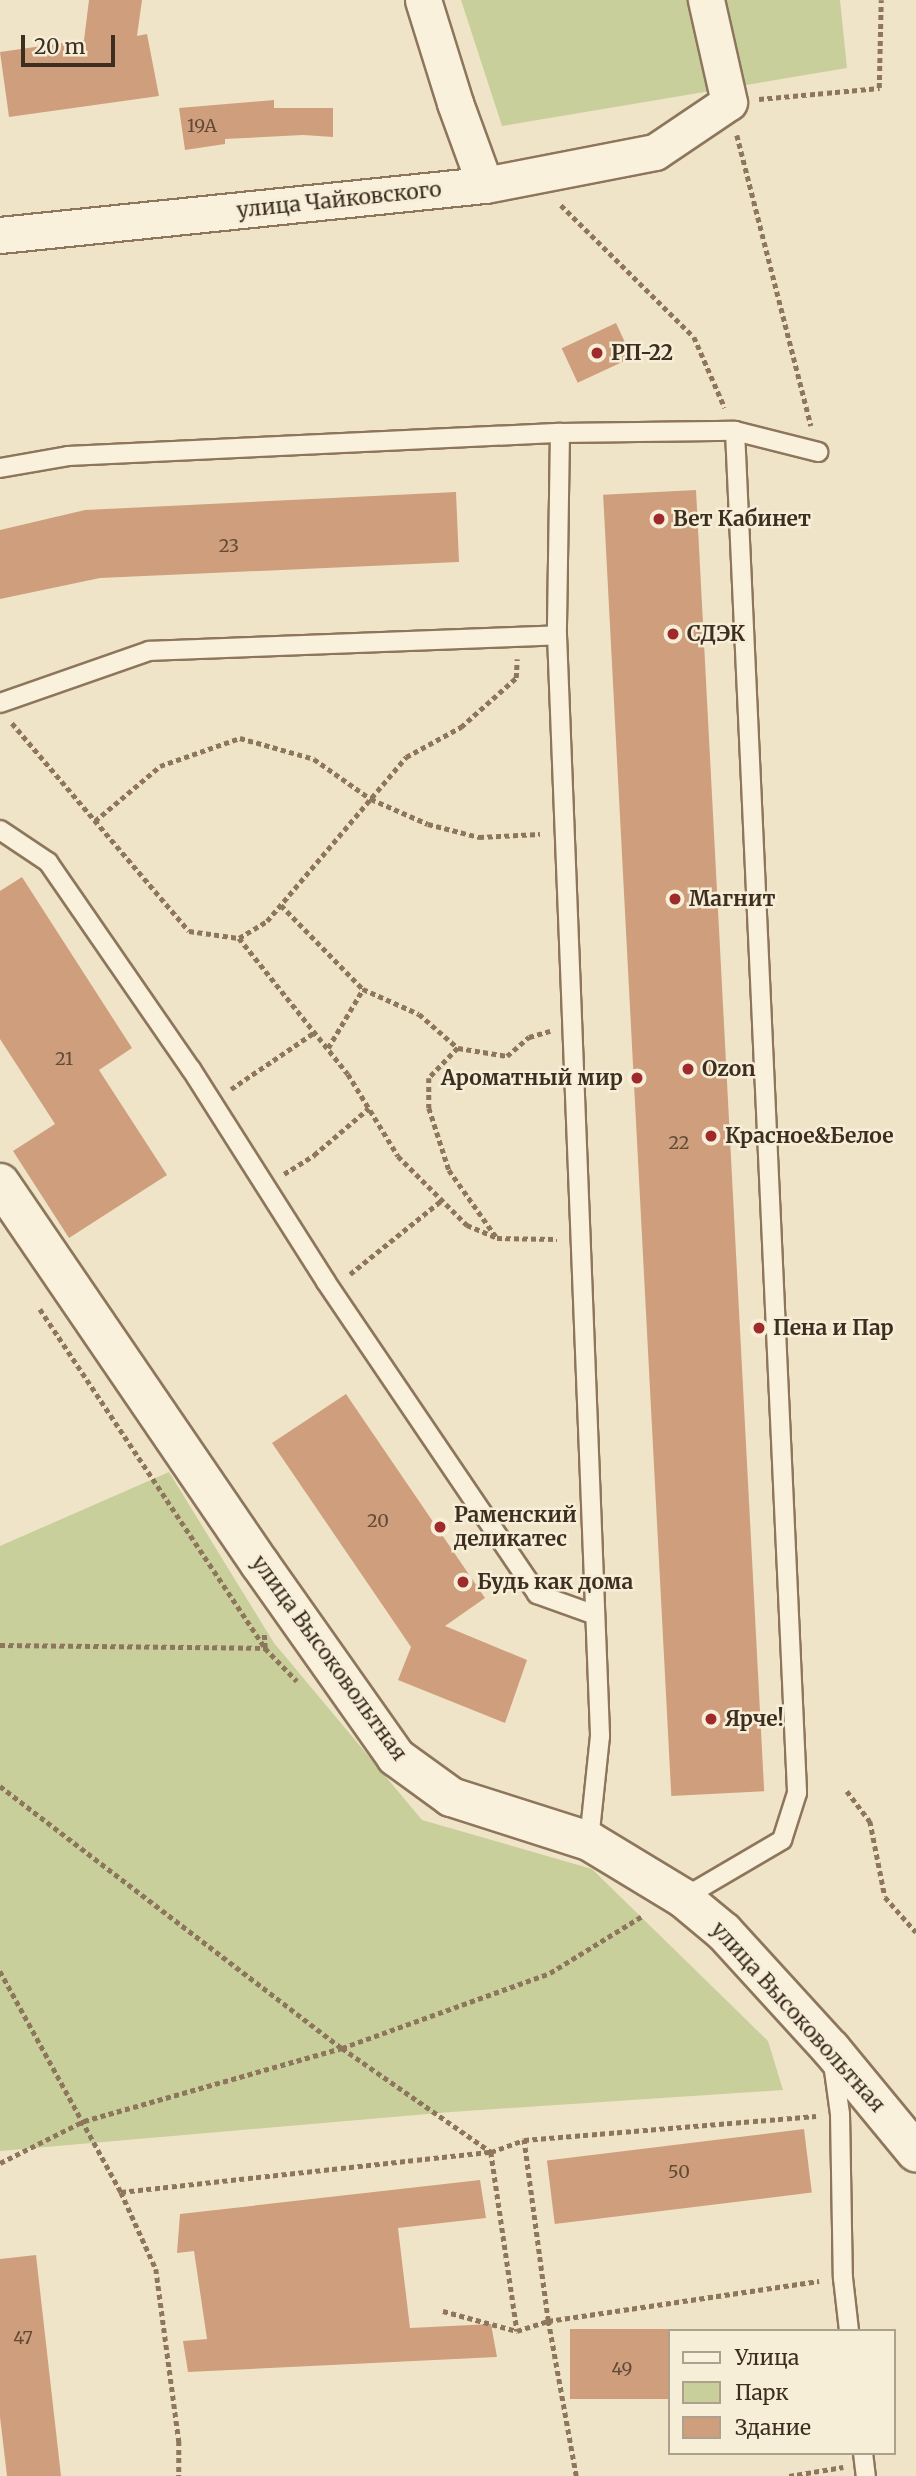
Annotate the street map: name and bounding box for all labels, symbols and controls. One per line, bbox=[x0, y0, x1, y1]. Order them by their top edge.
scale bar bbox=[24, 21, 119, 65]
text: 20 m bbox=[34, 33, 85, 60]
house number: 19А bbox=[187, 115, 217, 137]
street label: улица Чайковского bbox=[235, 177, 443, 223]
place label: РП-22 bbox=[611, 340, 673, 366]
marker: РП-22 bbox=[589, 345, 605, 361]
place label: Вет Кабинет bbox=[673, 506, 811, 532]
marker: Вет Кабинет bbox=[651, 511, 667, 527]
house number: 23 bbox=[219, 535, 239, 557]
place label: СДЭК bbox=[687, 621, 745, 647]
marker: СДЭК bbox=[665, 626, 681, 642]
place label: Магнит bbox=[689, 886, 776, 912]
marker: Магнит bbox=[667, 891, 683, 907]
house number: 21 bbox=[55, 1048, 73, 1070]
place label: Ozon bbox=[702, 1056, 756, 1082]
marker: Ozon bbox=[680, 1061, 696, 1077]
place label: Ароматный мир bbox=[441, 1065, 623, 1091]
marker: Ароматный мир bbox=[629, 1070, 645, 1086]
place label: Красное&Белое bbox=[725, 1123, 894, 1149]
marker: Красное&Белое bbox=[703, 1128, 719, 1144]
house number: 22 bbox=[668, 1132, 690, 1154]
place label: Пена и Пар bbox=[773, 1315, 894, 1341]
marker: Пена и Пар bbox=[751, 1320, 767, 1336]
place label: Раменский деликатес bbox=[454, 1502, 577, 1552]
house number: 20 bbox=[367, 1510, 389, 1532]
marker: Раменский деликатес bbox=[432, 1519, 448, 1535]
street label: улица Высоковольтная bbox=[246, 1550, 412, 1766]
place label: Будь как дома bbox=[477, 1569, 633, 1595]
marker: Будь как дома bbox=[455, 1574, 471, 1590]
place label: Ярче! bbox=[725, 1706, 784, 1732]
marker: Ярче! bbox=[703, 1711, 719, 1727]
street label: улица Высоковольтная bbox=[706, 1917, 890, 2117]
house number: 50 bbox=[668, 2161, 690, 2183]
house number: 47 bbox=[13, 2327, 33, 2349]
legend bbox=[668, 2329, 895, 2455]
text: Улица bbox=[735, 2344, 799, 2371]
house number: 49 bbox=[612, 2358, 632, 2380]
text: Парк bbox=[735, 2379, 789, 2406]
text: Здание bbox=[735, 2414, 811, 2441]

